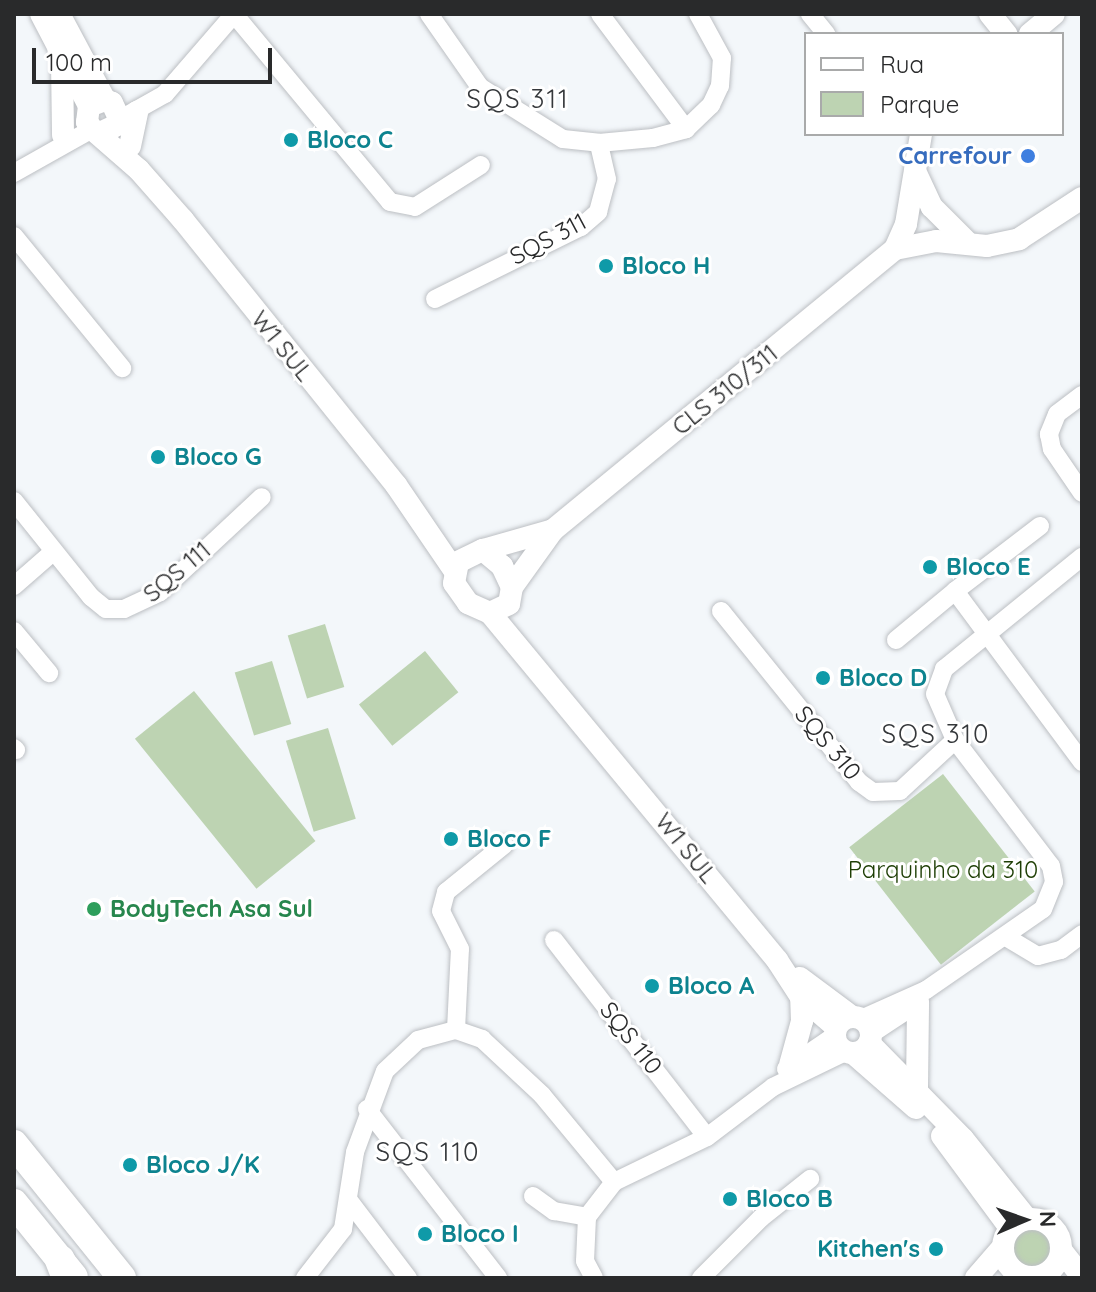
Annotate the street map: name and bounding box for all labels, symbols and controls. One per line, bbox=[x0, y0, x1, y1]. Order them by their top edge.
scale bar bbox=[36, 32, 276, 82]
legend bbox=[804, 32, 1064, 136]
text: 100 m bbox=[46, 47, 112, 77]
text: Rua bbox=[880, 49, 924, 79]
district label: SQS 311 bbox=[466, 83, 570, 115]
text: Parque bbox=[880, 89, 959, 119]
place label: Bloco C bbox=[307, 126, 393, 154]
marker: Bloco C bbox=[282, 131, 300, 149]
place label: Carrefour bbox=[898, 142, 1012, 170]
marker: Carrefour bbox=[1019, 147, 1037, 165]
street label: SQS 311 bbox=[505, 207, 591, 271]
place label: Bloco H bbox=[622, 252, 710, 280]
marker: Bloco H bbox=[597, 257, 615, 275]
street label: W1 SUL bbox=[245, 305, 319, 387]
street label: CLS 310/311 bbox=[667, 339, 783, 441]
place label: Bloco G bbox=[174, 443, 262, 471]
marker: Bloco G bbox=[149, 448, 167, 466]
street label: SQS 111 bbox=[138, 536, 216, 608]
place label: Bloco E bbox=[946, 553, 1031, 581]
marker: Bloco E bbox=[921, 558, 939, 576]
place label: Bloco D bbox=[839, 664, 927, 692]
marker: Bloco D bbox=[814, 669, 832, 687]
street label: SQS 310 bbox=[789, 700, 867, 786]
district label: SQS 310 bbox=[881, 718, 991, 750]
street label: W1 SUL bbox=[649, 807, 723, 889]
place label: Bloco F bbox=[467, 825, 552, 853]
marker: Bloco F bbox=[442, 830, 460, 848]
park label: Parquinho da 310 bbox=[848, 856, 1038, 884]
place label: BodyTech Asa Sul bbox=[110, 895, 313, 923]
marker: BodyTech Asa Sul bbox=[85, 900, 103, 918]
place label: Bloco A bbox=[668, 972, 754, 1000]
marker: Bloco A bbox=[643, 977, 661, 995]
street label: SQS 110 bbox=[594, 996, 668, 1080]
district label: SQS 110 bbox=[375, 1136, 481, 1168]
place label: Bloco J/K bbox=[146, 1151, 260, 1179]
marker: Bloco J/K bbox=[121, 1156, 139, 1174]
north arrow bbox=[984, 1180, 1064, 1260]
place label: Bloco B bbox=[746, 1185, 833, 1213]
marker: Bloco B bbox=[721, 1190, 739, 1208]
text: N bbox=[1034, 1211, 1062, 1228]
place label: Bloco I bbox=[441, 1220, 519, 1248]
marker: Bloco I bbox=[416, 1225, 434, 1243]
place label: Kitchen's bbox=[817, 1235, 920, 1263]
marker: Kitchen's bbox=[927, 1240, 945, 1258]

